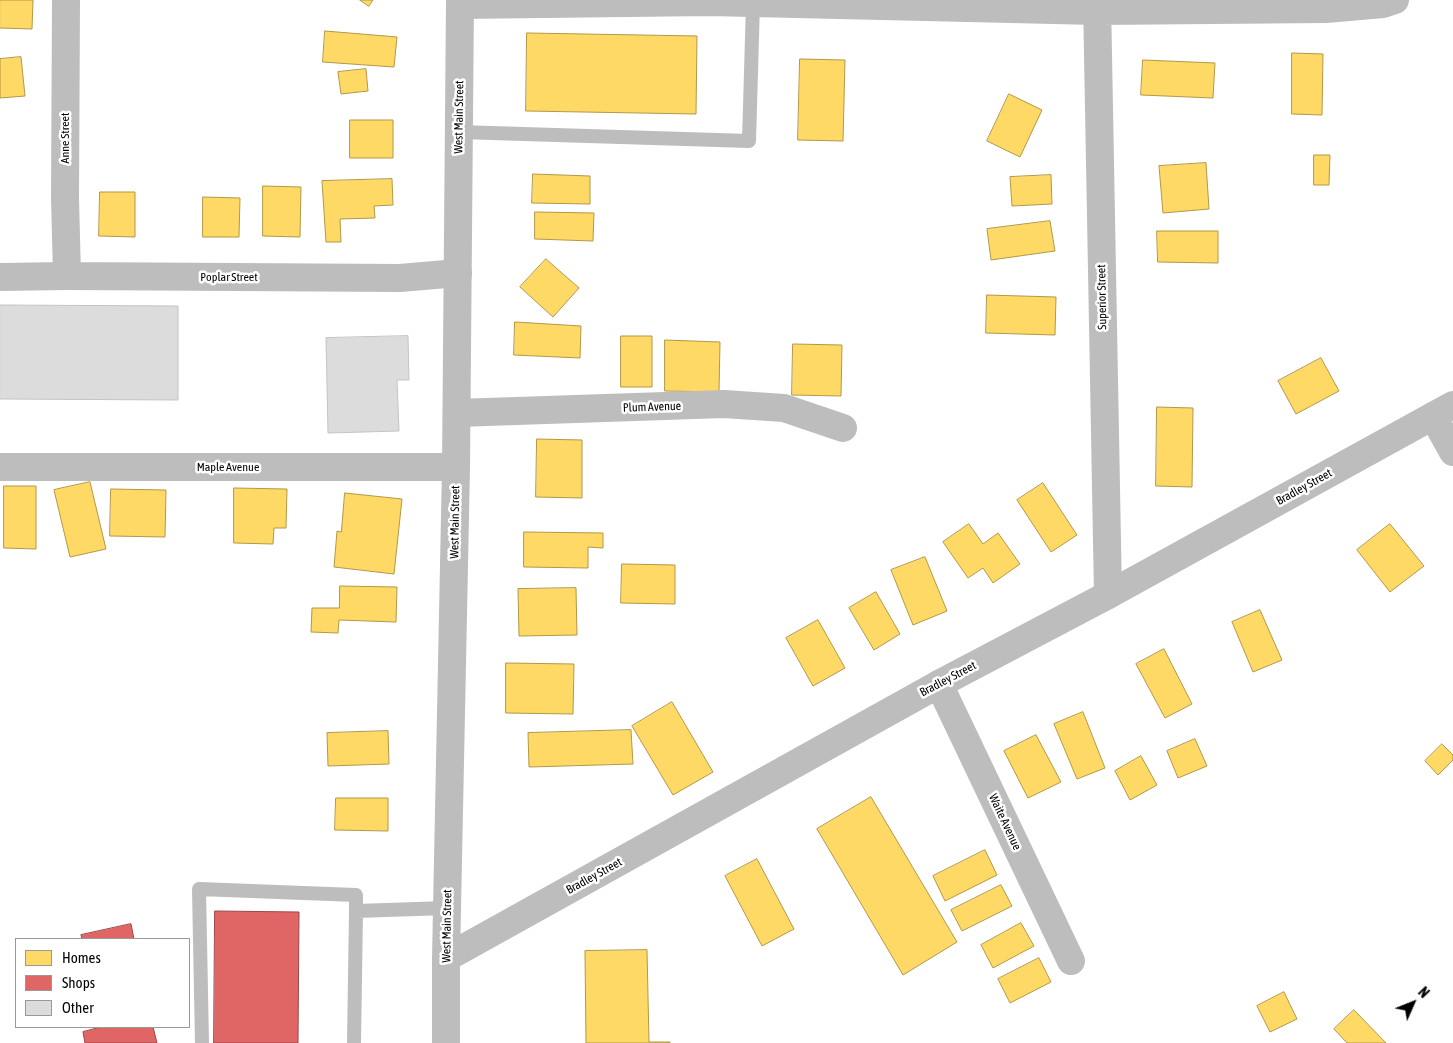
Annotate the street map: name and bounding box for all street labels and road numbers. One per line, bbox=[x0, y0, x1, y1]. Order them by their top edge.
street label: West Main Street bbox=[451, 80, 467, 154]
street label: Anne Street bbox=[58, 113, 72, 163]
street label: Superior Street bbox=[1094, 264, 1110, 330]
street label: Poplar Street bbox=[200, 270, 258, 284]
street label: Plum Avenue bbox=[623, 399, 681, 415]
street label: Maple Avenue bbox=[197, 460, 259, 474]
street label: Bradley Street bbox=[1274, 466, 1334, 508]
street label: West Main Street bbox=[447, 485, 463, 559]
street label: Bradley Street bbox=[917, 658, 979, 700]
street label: Waite Avenue bbox=[986, 792, 1024, 852]
street label: Bradley Street bbox=[564, 855, 624, 897]
street label: West Main Street bbox=[439, 889, 455, 963]

